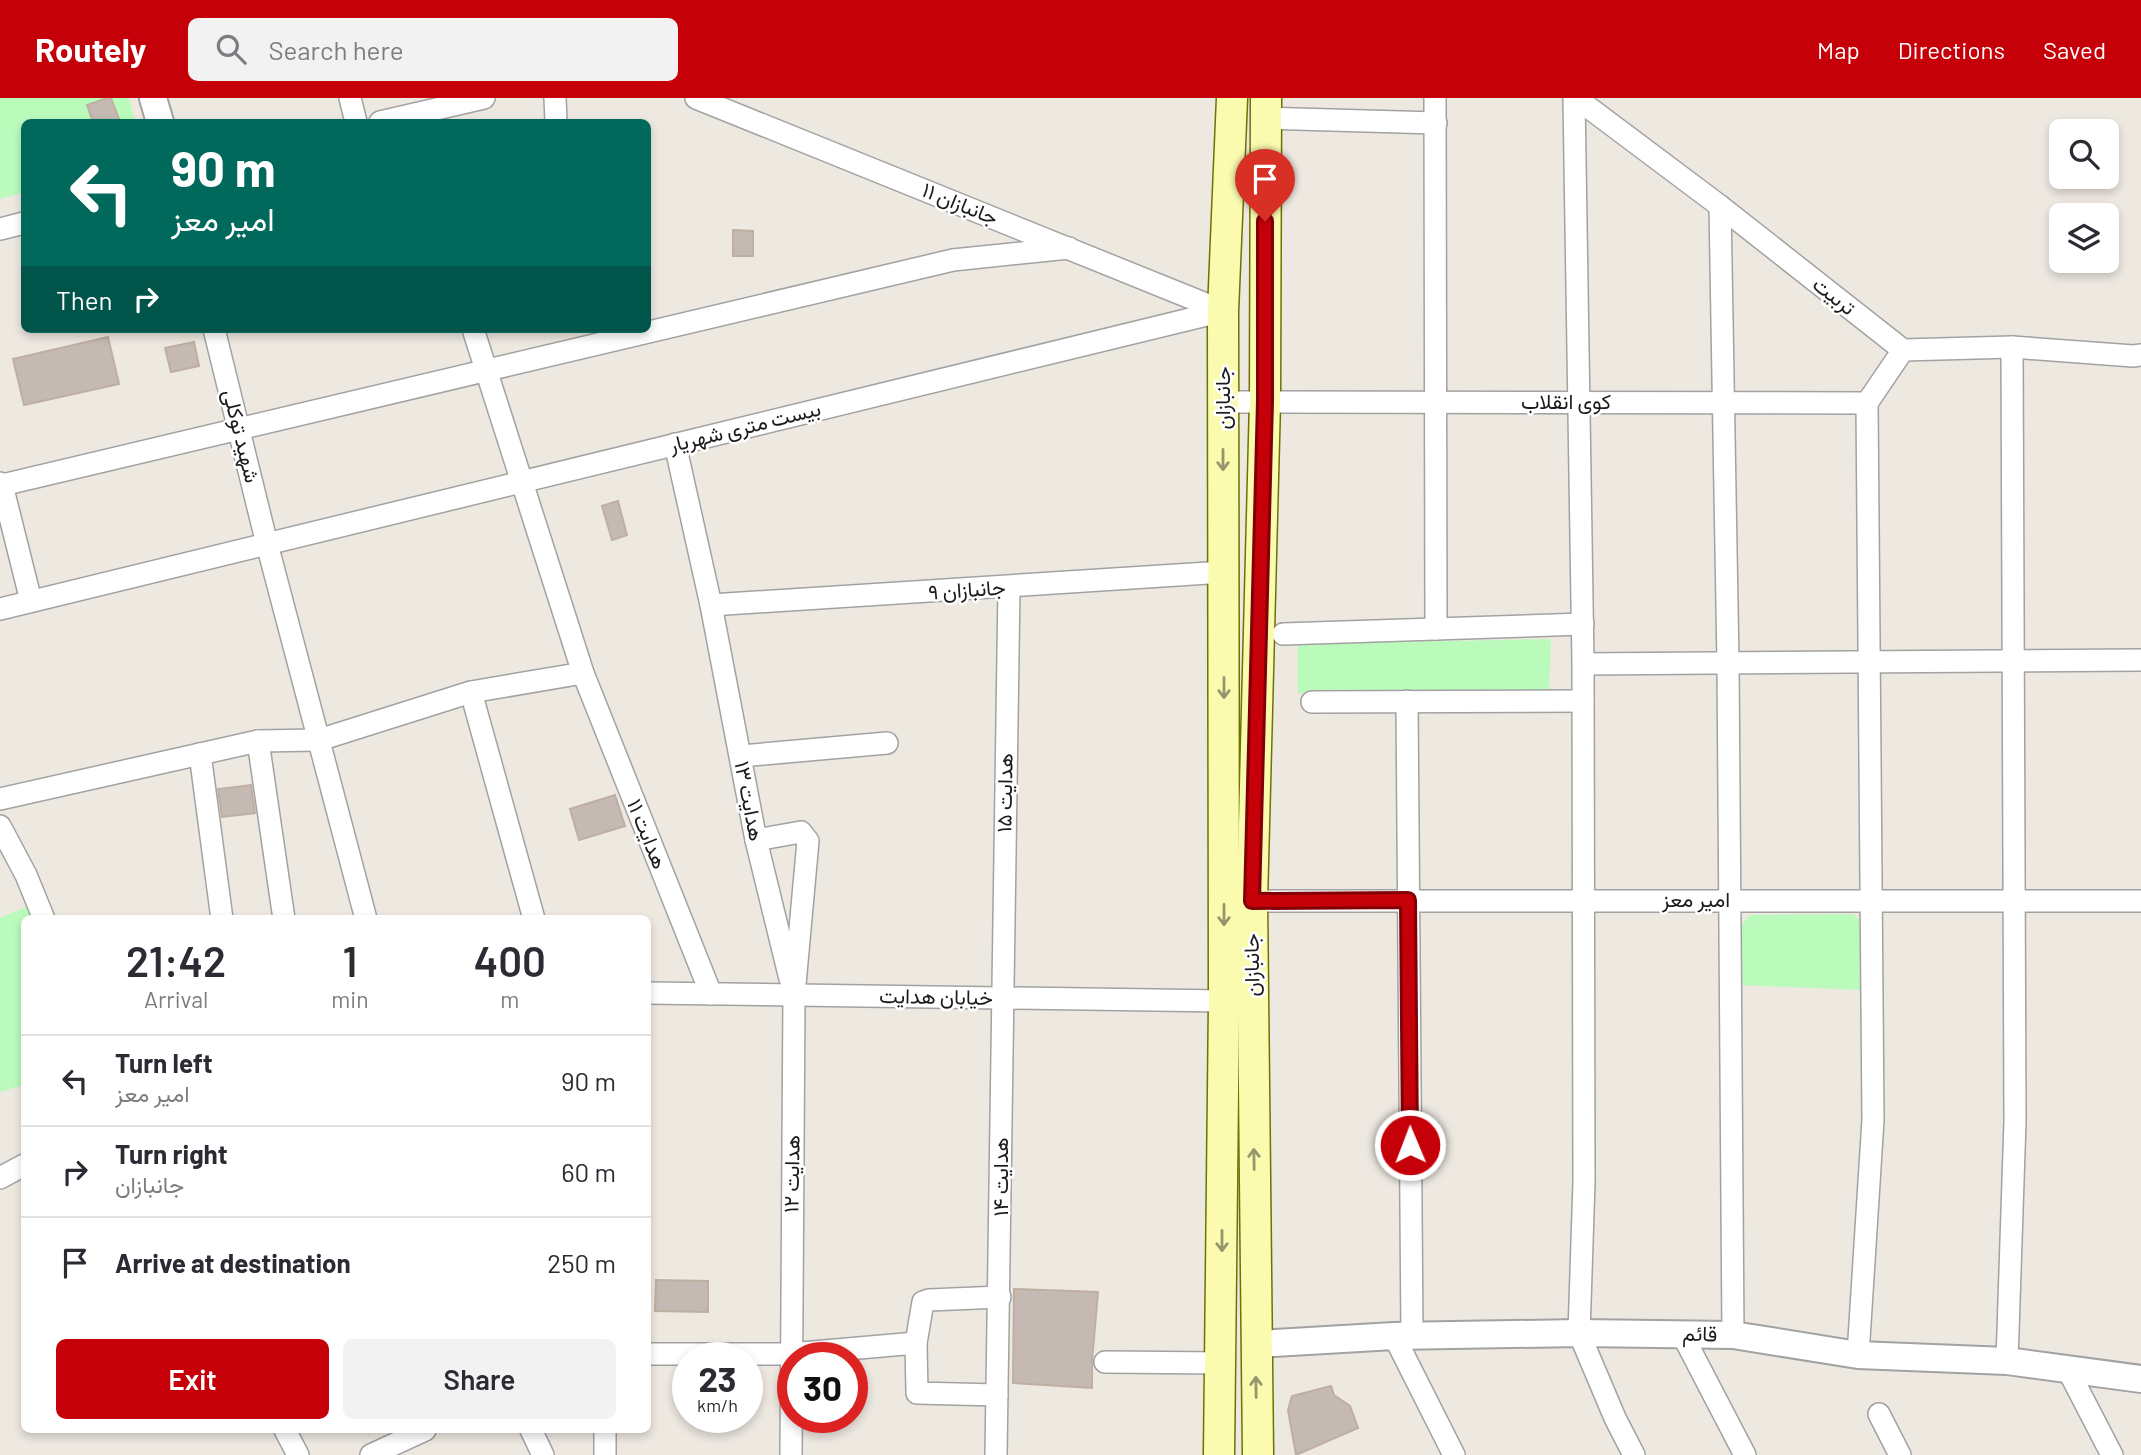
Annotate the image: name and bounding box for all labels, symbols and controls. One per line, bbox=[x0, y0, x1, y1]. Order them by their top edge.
search box bbox=[188, 18, 678, 81]
text: Routely bbox=[35, 29, 146, 69]
icon: search bbox=[212, 30, 250, 68]
text: Search here bbox=[268, 34, 404, 65]
text: Map bbox=[1817, 35, 1860, 64]
text: Directions bbox=[1898, 35, 2005, 64]
text: Saved bbox=[2043, 35, 2106, 64]
map controls bbox=[2049, 119, 2119, 273]
button: search bbox=[2049, 119, 2119, 189]
text: 90 m bbox=[171, 138, 276, 197]
icon: left bbox=[56, 147, 147, 238]
pin bbox=[1235, 149, 1295, 221]
icon: arrive bbox=[1246, 160, 1284, 198]
street label: جانبازان ۱۱ bbox=[918, 176, 1002, 231]
text: امیر معز bbox=[171, 199, 275, 237]
button: layers bbox=[2049, 203, 2119, 273]
street label: تربیت bbox=[1807, 270, 1861, 321]
icon: right bbox=[127, 280, 165, 318]
text: Then bbox=[56, 284, 113, 315]
street label: جانبازان bbox=[1209, 366, 1236, 430]
street label: شهید توکلی bbox=[217, 386, 266, 485]
street label: کوی انقلاب bbox=[1521, 388, 1611, 415]
street label: بیست متری شهریار bbox=[665, 395, 824, 459]
one-way arrow bbox=[1216, 448, 1230, 471]
street label: جانبازان ۹ bbox=[927, 573, 1007, 606]
one-way arrow bbox=[1217, 676, 1231, 699]
street label: هدایت ۱۵ bbox=[990, 753, 1018, 833]
street label: هدایت ۱۳ bbox=[730, 759, 770, 843]
street label: هدایت ۱۱ bbox=[622, 795, 674, 872]
street label: امیر معز bbox=[1661, 886, 1730, 913]
one-way arrow bbox=[1217, 903, 1231, 926]
street label: جانبازان bbox=[1237, 933, 1266, 997]
text: 21:42 bbox=[126, 935, 226, 985]
text: 1 bbox=[343, 935, 357, 985]
text: 400 bbox=[474, 935, 546, 985]
street label: خیابان هدایت bbox=[879, 982, 993, 1010]
text: Arrival bbox=[144, 985, 208, 1013]
text: min bbox=[331, 985, 369, 1013]
text: m bbox=[500, 985, 519, 1013]
text: Turn left bbox=[115, 1047, 213, 1078]
icon: left bbox=[56, 1062, 94, 1100]
text: 90 m bbox=[561, 1065, 616, 1096]
text: امیر معز bbox=[115, 1079, 190, 1107]
position arrow bbox=[1373, 1108, 1447, 1182]
street label: هدایت ۱۲ bbox=[777, 1135, 805, 1213]
text: Turn right bbox=[115, 1138, 228, 1169]
street label: هدایت ۱۴ bbox=[987, 1138, 1013, 1216]
one-way arrow bbox=[1247, 1148, 1261, 1171]
icon: right bbox=[56, 1153, 94, 1191]
text: 60 m bbox=[561, 1156, 616, 1187]
text: جانبازان bbox=[115, 1170, 184, 1198]
one-way arrow bbox=[1215, 1229, 1229, 1252]
icon: arrive bbox=[56, 1244, 94, 1282]
text: Arrive at destination bbox=[115, 1247, 351, 1278]
text: 250 m bbox=[547, 1247, 616, 1278]
street label: قائم bbox=[1682, 1319, 1718, 1349]
button: Exit bbox=[56, 1339, 329, 1419]
button: Share bbox=[343, 1339, 616, 1419]
speed limit sign: 30 bbox=[777, 1342, 868, 1433]
text: 23 bbox=[698, 1357, 737, 1399]
one-way arrow bbox=[1249, 1376, 1263, 1399]
text: km/h bbox=[697, 1394, 738, 1416]

